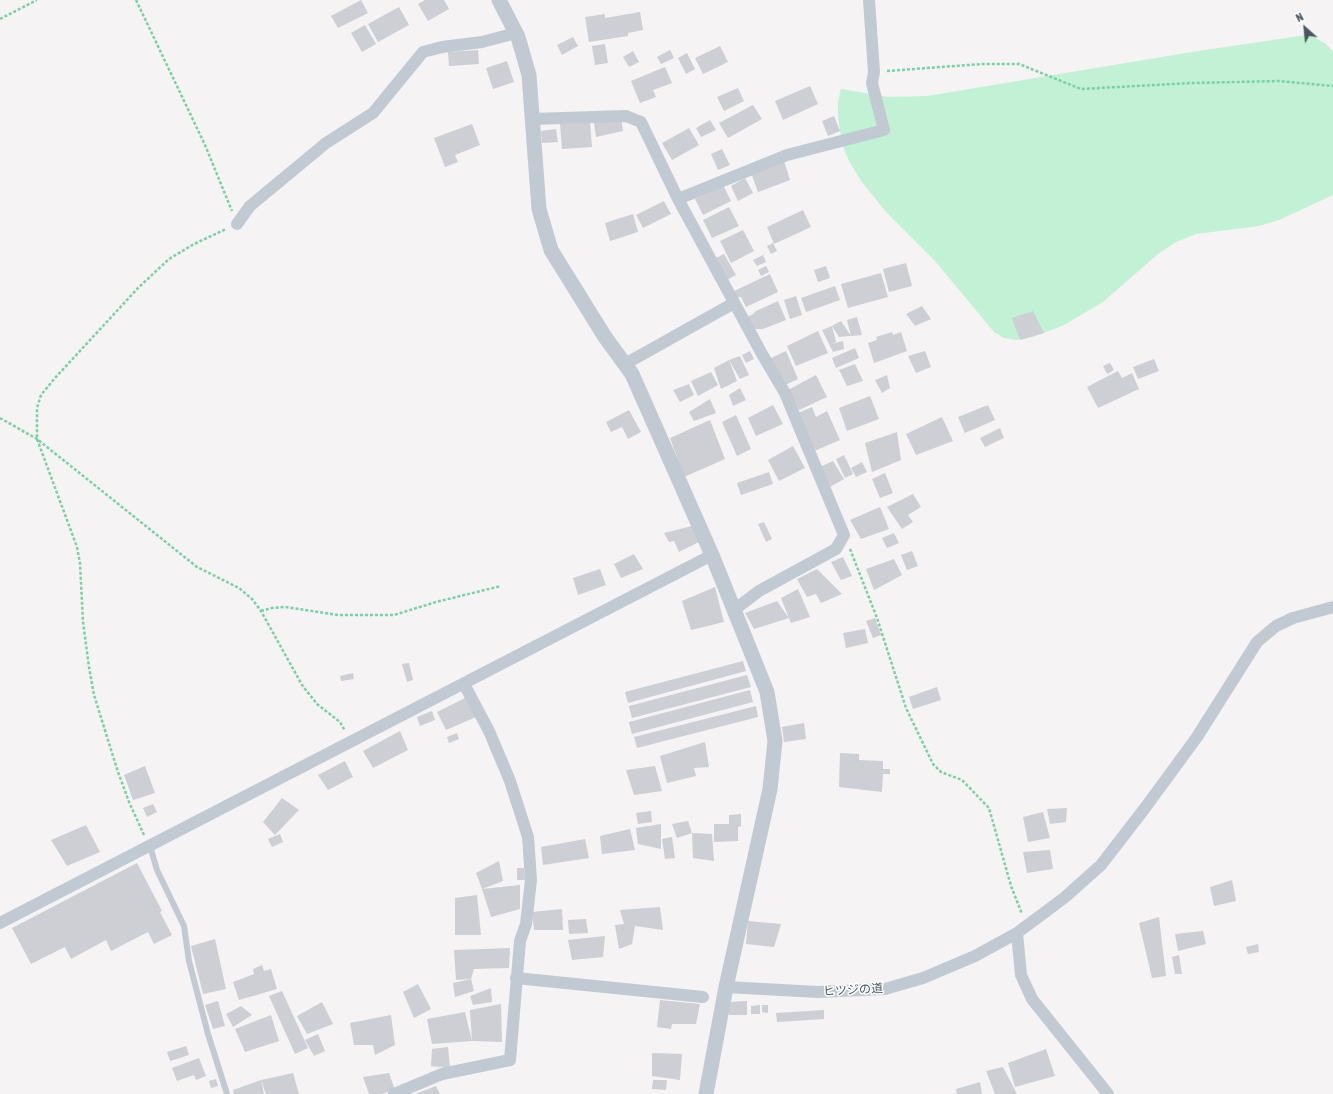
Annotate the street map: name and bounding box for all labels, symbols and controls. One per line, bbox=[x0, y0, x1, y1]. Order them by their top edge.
north arrow bbox=[1285, 8, 1325, 48]
text: N bbox=[1294, 10, 1305, 24]
street label: ヒツジの道 bbox=[823, 981, 883, 999]

